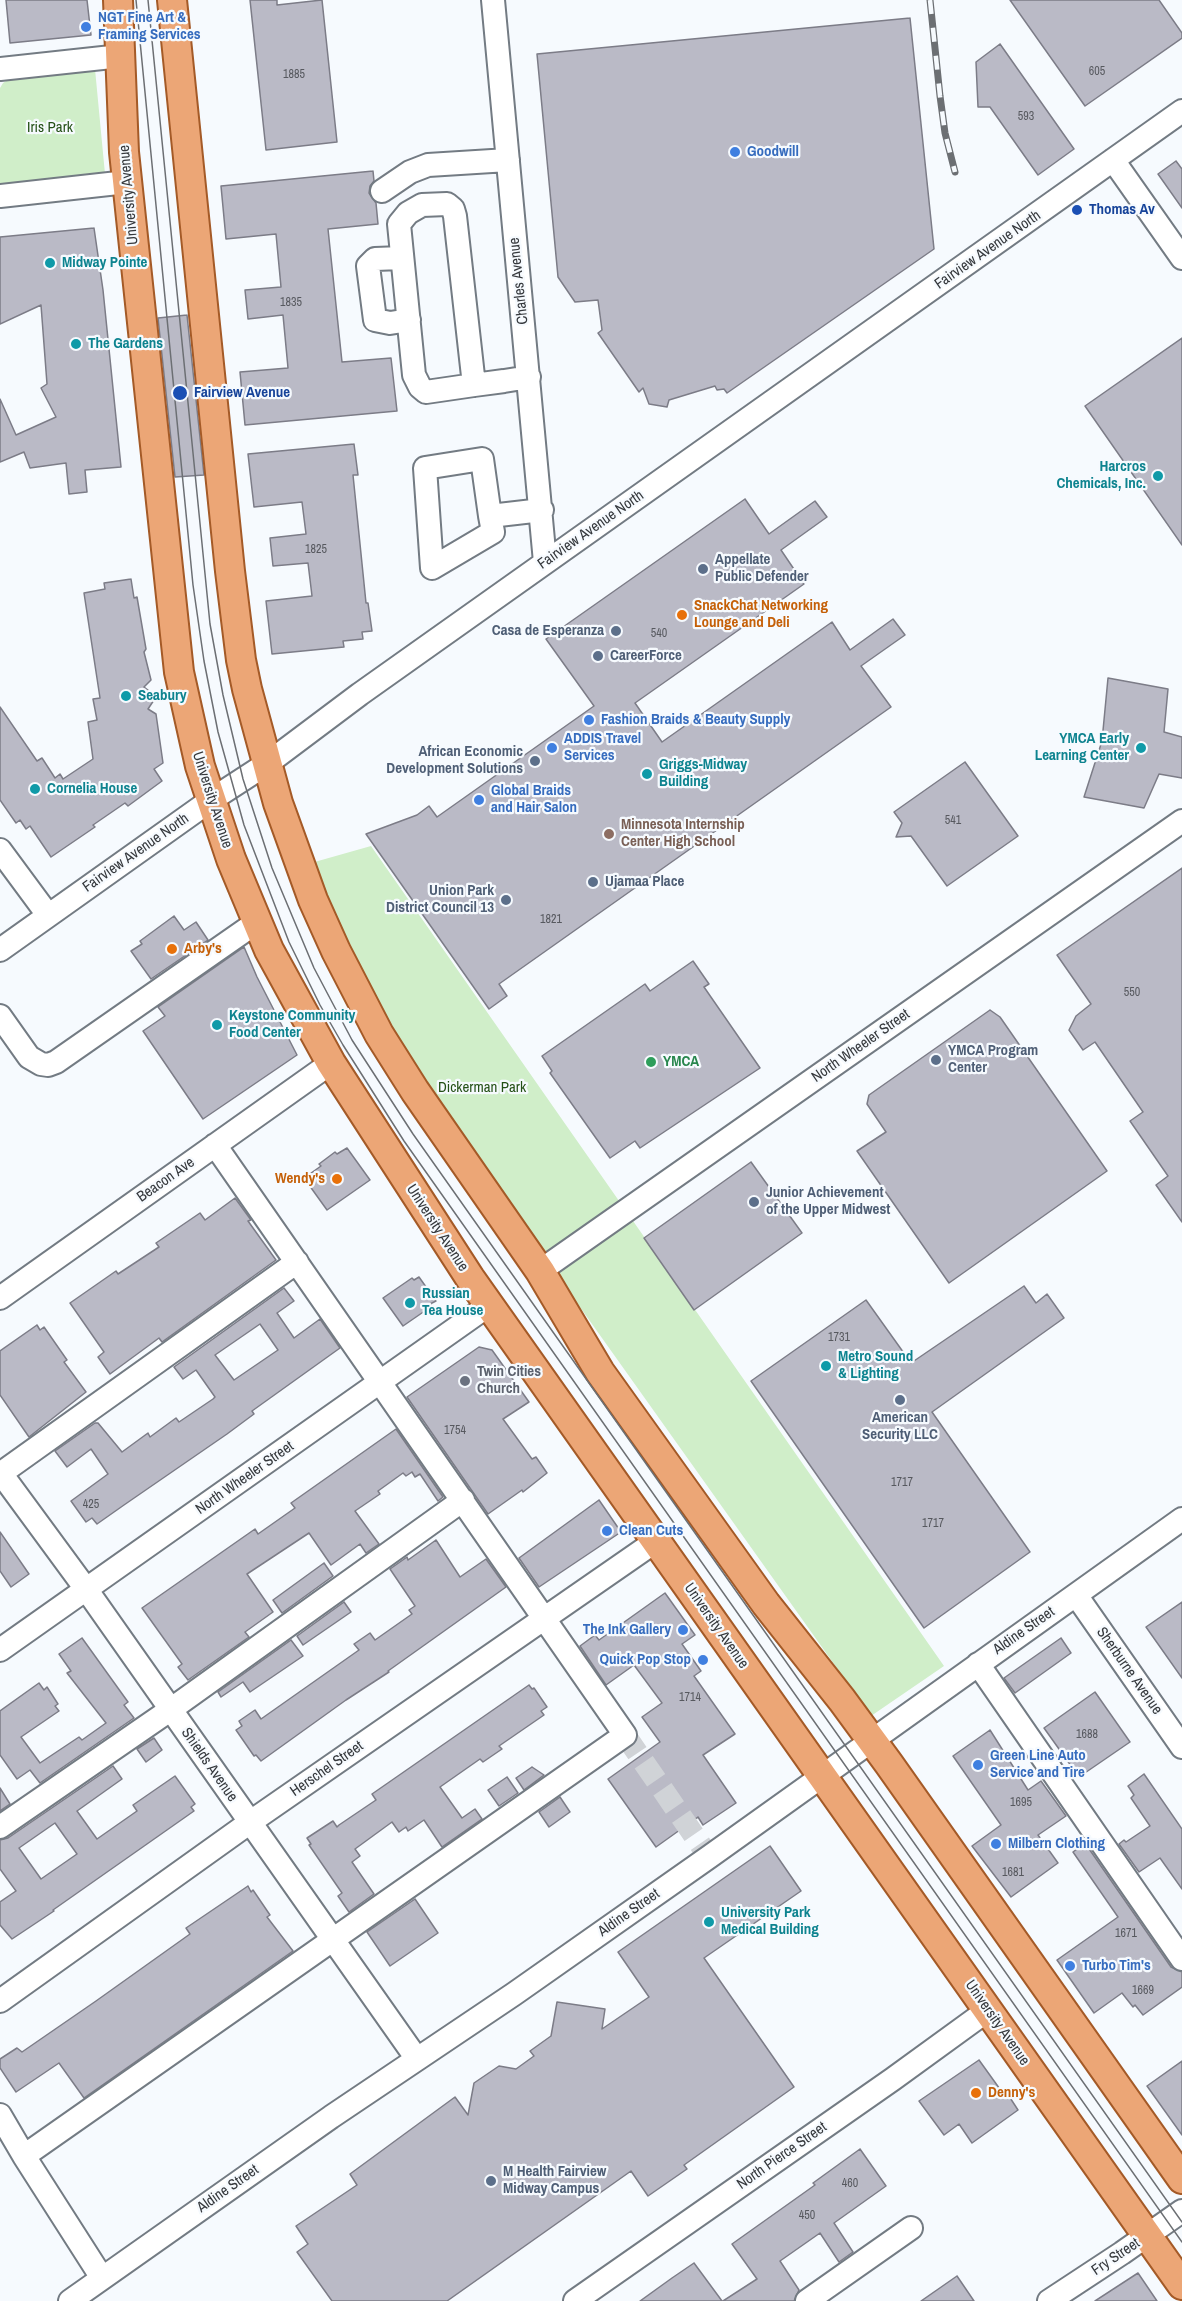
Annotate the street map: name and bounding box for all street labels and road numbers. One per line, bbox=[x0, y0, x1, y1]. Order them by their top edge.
street label: University Avenue bbox=[116, 144, 142, 246]
street label: Fairview Avenue North bbox=[932, 207, 1044, 293]
street label: Charles Avenue bbox=[505, 237, 533, 325]
street label: Fairview Avenue North bbox=[535, 487, 647, 573]
street label: University Avenue bbox=[188, 750, 236, 850]
street label: Fairview Avenue North bbox=[80, 810, 192, 896]
street label: North Wheeler Street bbox=[809, 1005, 913, 1087]
street label: Beacon Ave bbox=[134, 1154, 198, 1206]
street label: University Avenue bbox=[402, 1181, 472, 1275]
street label: North Wheeler Street bbox=[193, 1437, 297, 1519]
street label: University Avenue bbox=[680, 1580, 752, 1672]
street label: Aldine Street bbox=[990, 1603, 1058, 1659]
street label: Sherburne Avenue bbox=[1092, 1624, 1166, 1718]
street label: Shields Avenue bbox=[177, 1725, 241, 1805]
street label: Herschel Street bbox=[287, 1737, 367, 1801]
street label: Aldine Street bbox=[595, 1885, 663, 1941]
street label: University Avenue bbox=[961, 1977, 1033, 2069]
street label: North Pierce Street bbox=[734, 2118, 830, 2194]
street label: Aldine Street bbox=[194, 2161, 262, 2217]
street label: Fry Street bbox=[1089, 2234, 1143, 2280]

